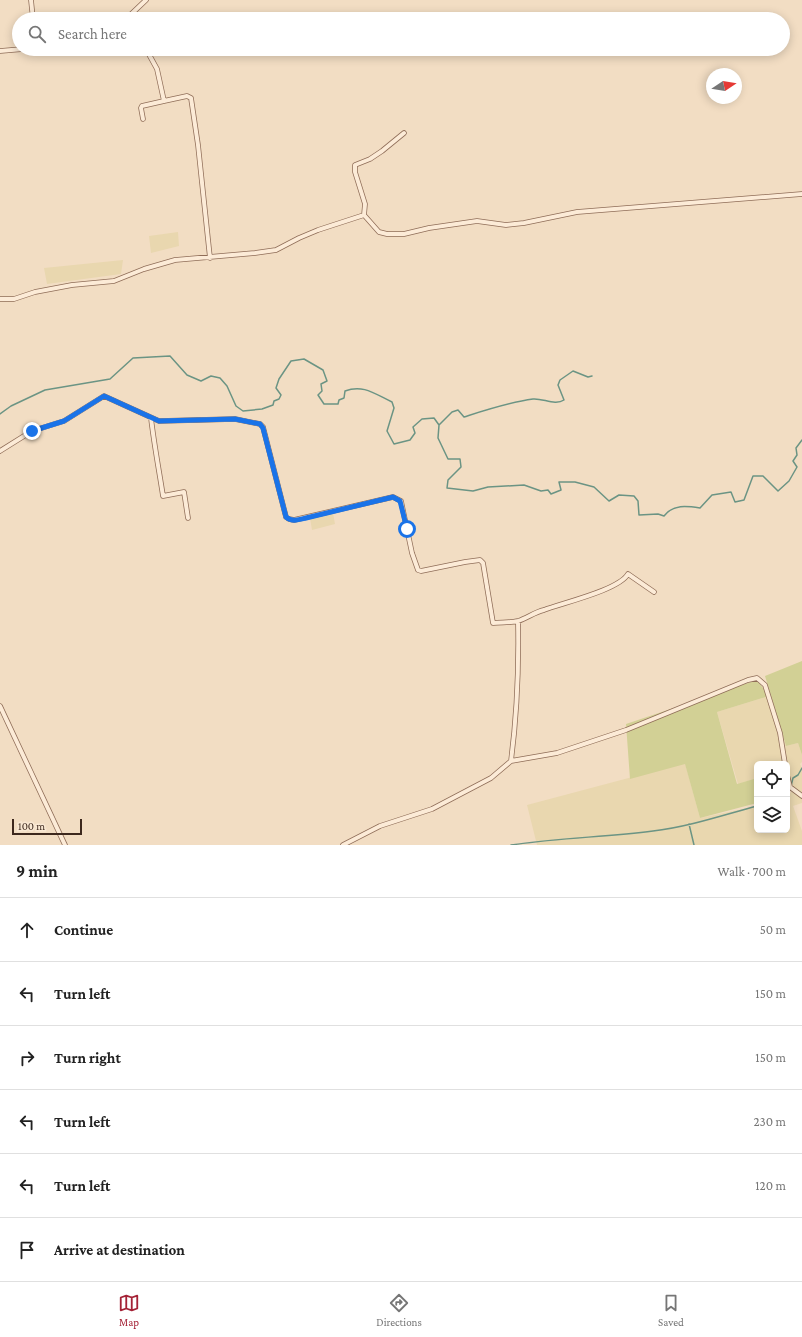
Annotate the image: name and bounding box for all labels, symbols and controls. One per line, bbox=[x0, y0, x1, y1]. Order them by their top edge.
search box bbox=[12, 12, 790, 56]
icon: search bbox=[26, 23, 48, 45]
text: Search here bbox=[58, 26, 127, 42]
north arrow bbox=[706, 68, 742, 104]
route end bbox=[23, 422, 41, 440]
route start bbox=[398, 520, 416, 538]
map controls bbox=[754, 761, 790, 833]
button: locate bbox=[754, 761, 790, 797]
button: layers bbox=[754, 797, 790, 833]
scale bar bbox=[12, 817, 82, 836]
text: 100 m bbox=[18, 820, 45, 832]
text: 9 min bbox=[16, 862, 58, 881]
text: Walk · 700 m bbox=[718, 864, 786, 879]
icon: ahead bbox=[16, 919, 38, 941]
text: Continue bbox=[54, 922, 113, 938]
text: 50 m bbox=[760, 922, 786, 937]
icon: left bbox=[16, 983, 38, 1005]
text: Turn left bbox=[54, 986, 110, 1002]
text: 150 m bbox=[755, 986, 786, 1001]
icon: right bbox=[16, 1047, 38, 1069]
text: Turn right bbox=[54, 1050, 121, 1066]
text: 150 m bbox=[755, 1050, 786, 1065]
icon: left bbox=[16, 1111, 38, 1133]
text: Turn left bbox=[54, 1114, 110, 1130]
text: 230 m bbox=[753, 1114, 786, 1129]
icon: left bbox=[16, 1175, 38, 1197]
text: Turn left bbox=[54, 1178, 110, 1194]
text: 120 m bbox=[755, 1178, 786, 1193]
icon: arrive bbox=[16, 1239, 38, 1261]
text: Arrive at destination bbox=[54, 1242, 185, 1258]
tab: Map bbox=[118, 1292, 140, 1328]
tab: Directions bbox=[376, 1292, 422, 1328]
tab: Saved bbox=[658, 1292, 684, 1328]

